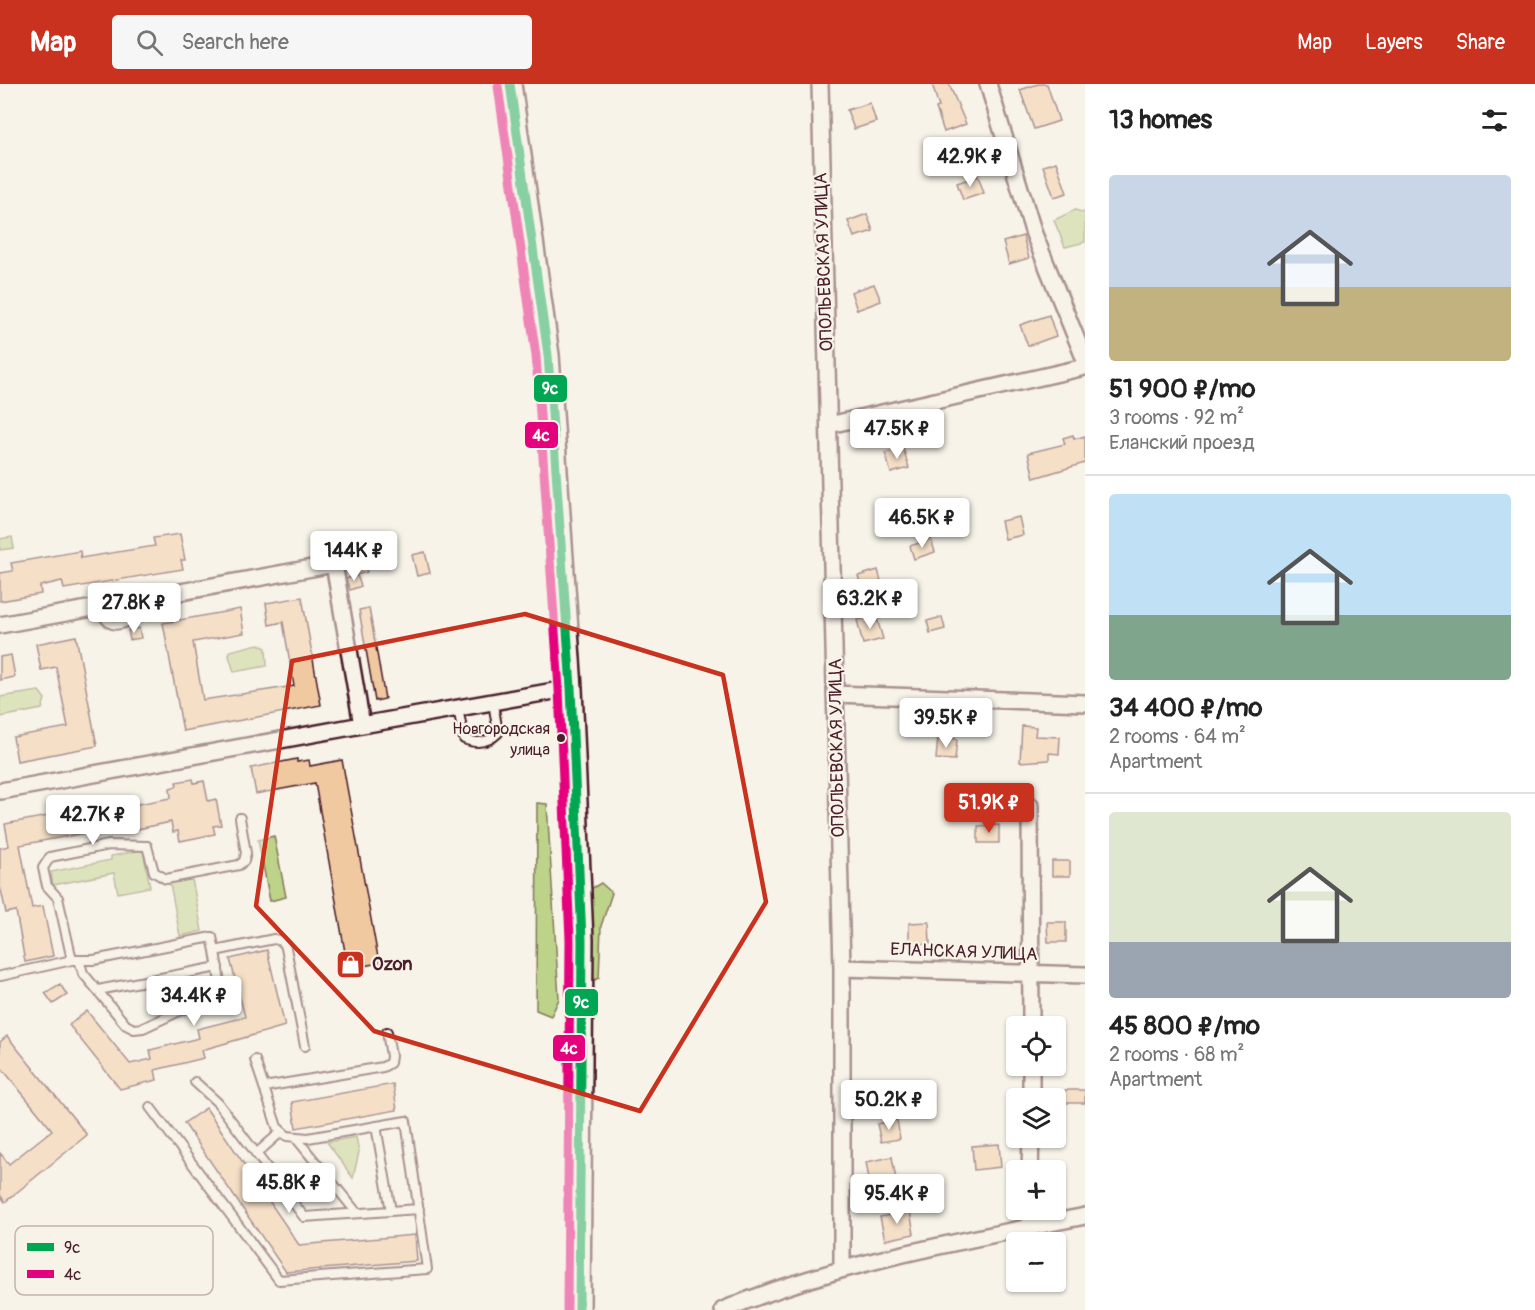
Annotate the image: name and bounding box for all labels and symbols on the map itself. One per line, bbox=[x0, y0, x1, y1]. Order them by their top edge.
pin: 42.9K ₽ bbox=[915, 137, 1025, 188]
street label: ОПОЛЬЕВСКАЯ УЛИЦА bbox=[809, 172, 839, 352]
line badge: 9с bbox=[533, 374, 568, 403]
text: 9с bbox=[542, 379, 558, 399]
pin: 47.5K ₽ bbox=[842, 409, 952, 460]
line badge: 4с bbox=[524, 421, 559, 449]
text: 4с bbox=[532, 426, 550, 446]
pin: 46.5K ₽ bbox=[867, 498, 977, 549]
pin: 144K ₽ bbox=[305, 531, 403, 582]
pin: 63.2K ₽ bbox=[815, 579, 925, 630]
pin: 27.8K ₽ bbox=[79, 583, 189, 634]
street label: ОПОЛЬЕВСКАЯ УЛИЦА bbox=[824, 658, 850, 838]
pin: 39.5K ₽ bbox=[891, 698, 1001, 749]
place label: Новгородская улица bbox=[452, 719, 550, 760]
marker: Новгородская улица bbox=[555, 732, 567, 744]
pin: 51.9K ₽ bbox=[934, 783, 1044, 834]
pin: 42.7K ₽ bbox=[38, 795, 148, 846]
street label: ЕЛАНСКАЯ УЛИЦА bbox=[890, 938, 1038, 966]
shop icon: Ozon bbox=[335, 948, 367, 980]
place label: Ozon bbox=[372, 953, 412, 976]
pin: 34.4K ₽ bbox=[139, 976, 249, 1027]
line badge: 9с bbox=[564, 988, 599, 1017]
text: 9с bbox=[573, 993, 589, 1013]
line badge: 4с bbox=[552, 1034, 586, 1062]
text: 4с bbox=[560, 1039, 578, 1059]
pin: 50.2K ₽ bbox=[834, 1080, 944, 1131]
pin: 45.8K ₽ bbox=[234, 1163, 344, 1214]
pin: 95.4K ₽ bbox=[842, 1174, 952, 1225]
legend bbox=[15, 1226, 213, 1295]
text: 9с bbox=[64, 1238, 80, 1258]
text: 4с bbox=[64, 1265, 81, 1285]

